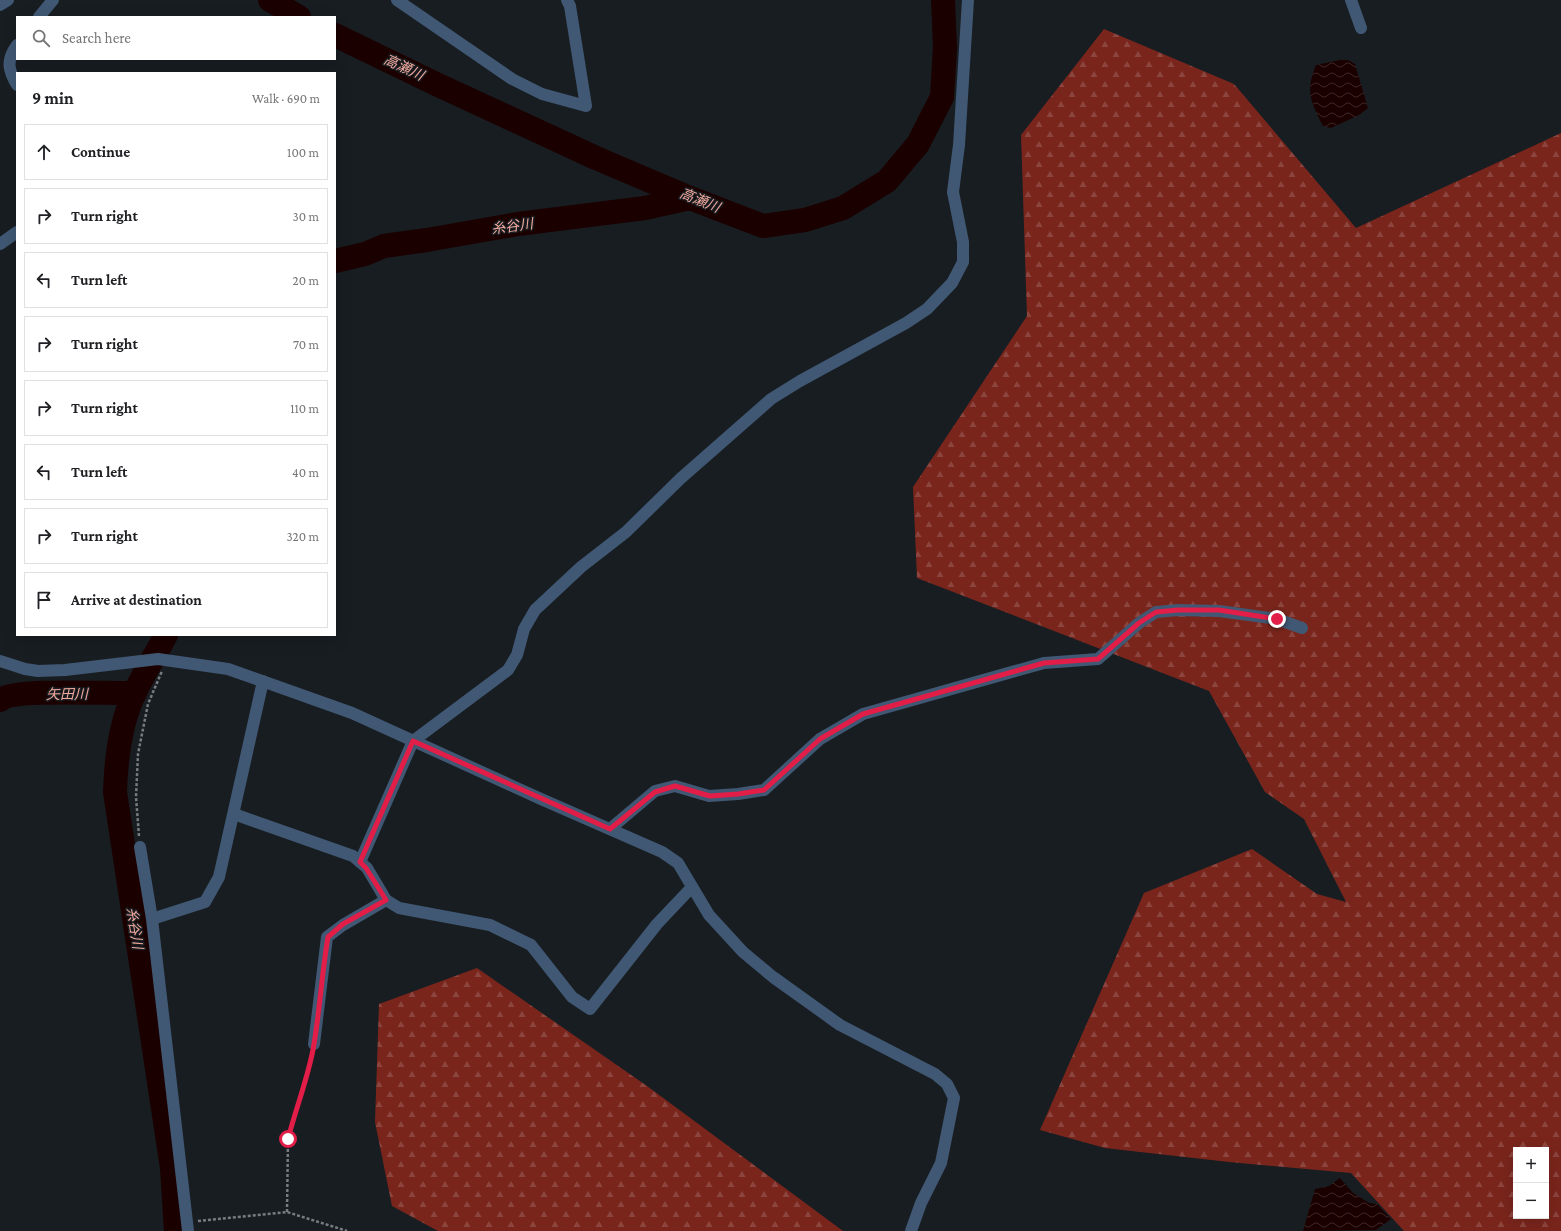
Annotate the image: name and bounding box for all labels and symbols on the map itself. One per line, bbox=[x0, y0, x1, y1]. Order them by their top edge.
water label: 高瀬川 bbox=[382, 51, 428, 84]
water label: 高瀬川 bbox=[678, 185, 724, 216]
water label: 糸谷川 bbox=[490, 215, 536, 237]
route end bbox=[1268, 610, 1286, 628]
water label: 矢田川 bbox=[46, 686, 90, 702]
water label: 糸谷川 bbox=[124, 906, 146, 952]
route start bbox=[279, 1130, 297, 1148]

